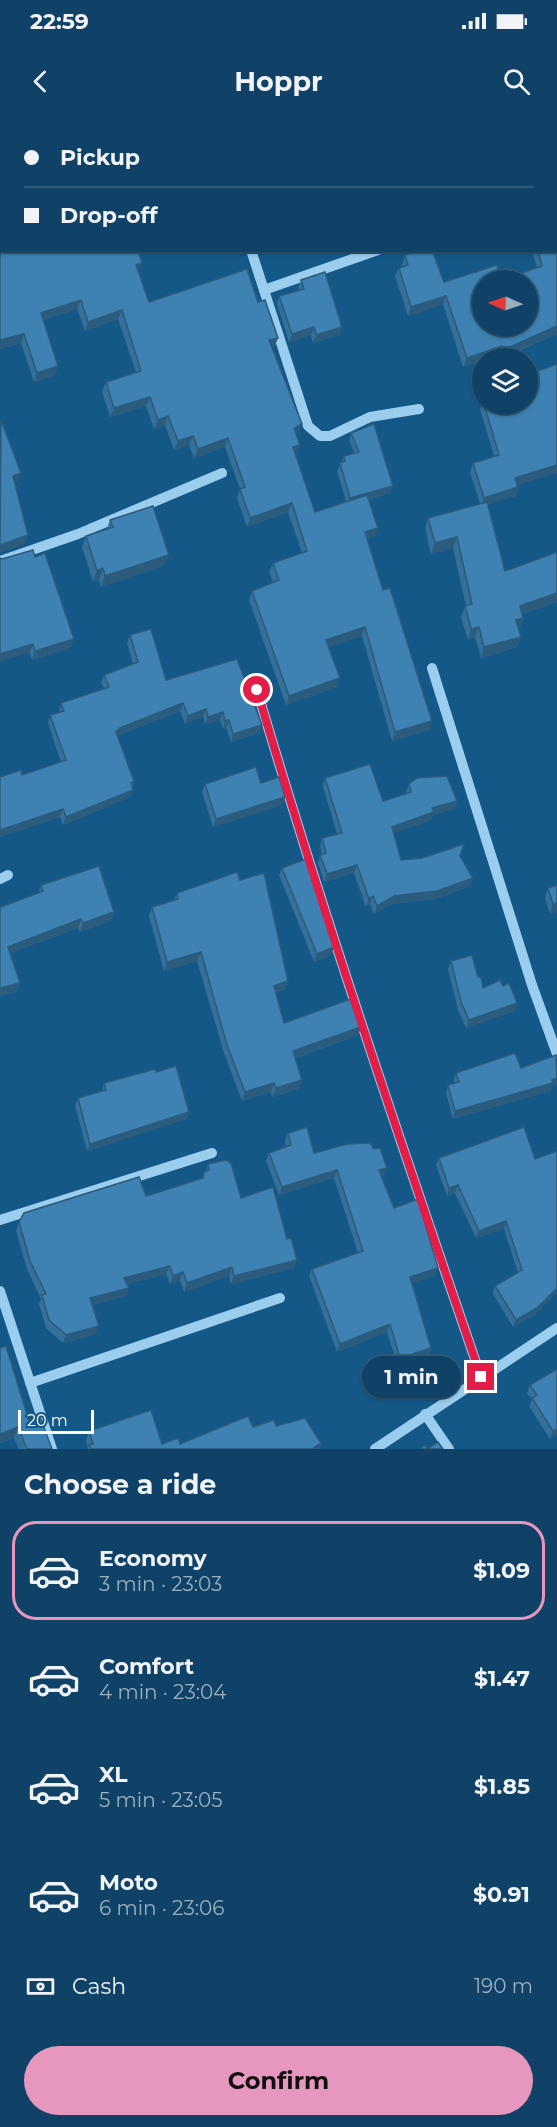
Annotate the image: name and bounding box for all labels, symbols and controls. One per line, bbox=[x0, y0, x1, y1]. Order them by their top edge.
text: 22:59 bbox=[30, 8, 89, 35]
icon: back bbox=[24, 65, 57, 98]
text: Hoppr bbox=[234, 65, 323, 98]
icon: search bbox=[500, 65, 533, 98]
text: Pickup bbox=[60, 144, 140, 171]
text: Drop-off bbox=[60, 202, 158, 229]
north arrow bbox=[472, 270, 538, 336]
map controls bbox=[472, 270, 538, 414]
button: layers bbox=[472, 348, 538, 414]
route start bbox=[243, 676, 270, 703]
callout: 1 min bbox=[361, 1356, 460, 1398]
route end bbox=[467, 1363, 494, 1390]
text: 1 min bbox=[384, 1365, 439, 1389]
scale bar bbox=[18, 1407, 94, 1434]
text: 20 m bbox=[27, 1411, 68, 1430]
text: Choose a ride bbox=[24, 1468, 216, 1501]
icon: car bbox=[27, 1544, 81, 1598]
text: Economy bbox=[99, 1545, 207, 1572]
text: $1.09 bbox=[473, 1557, 530, 1584]
text: 3 min · 23:03 bbox=[99, 1572, 222, 1596]
icon: car bbox=[27, 1652, 81, 1706]
text: Comfort bbox=[99, 1653, 194, 1680]
text: $1.47 bbox=[474, 1665, 530, 1692]
text: 4 min · 23:04 bbox=[99, 1680, 226, 1704]
icon: car bbox=[27, 1760, 81, 1814]
text: XL bbox=[99, 1761, 128, 1788]
text: $1.85 bbox=[474, 1773, 530, 1800]
text: 5 min · 23:05 bbox=[99, 1788, 223, 1812]
icon: car bbox=[27, 1868, 81, 1922]
text: Moto bbox=[99, 1869, 158, 1896]
text: $0.91 bbox=[473, 1881, 530, 1908]
text: 6 min · 23:06 bbox=[99, 1896, 224, 1920]
icon: cash bbox=[24, 1970, 57, 2003]
text: Cash bbox=[72, 1973, 126, 2000]
text: 190 m bbox=[474, 1974, 533, 1998]
button: Confirm bbox=[24, 2046, 533, 2115]

